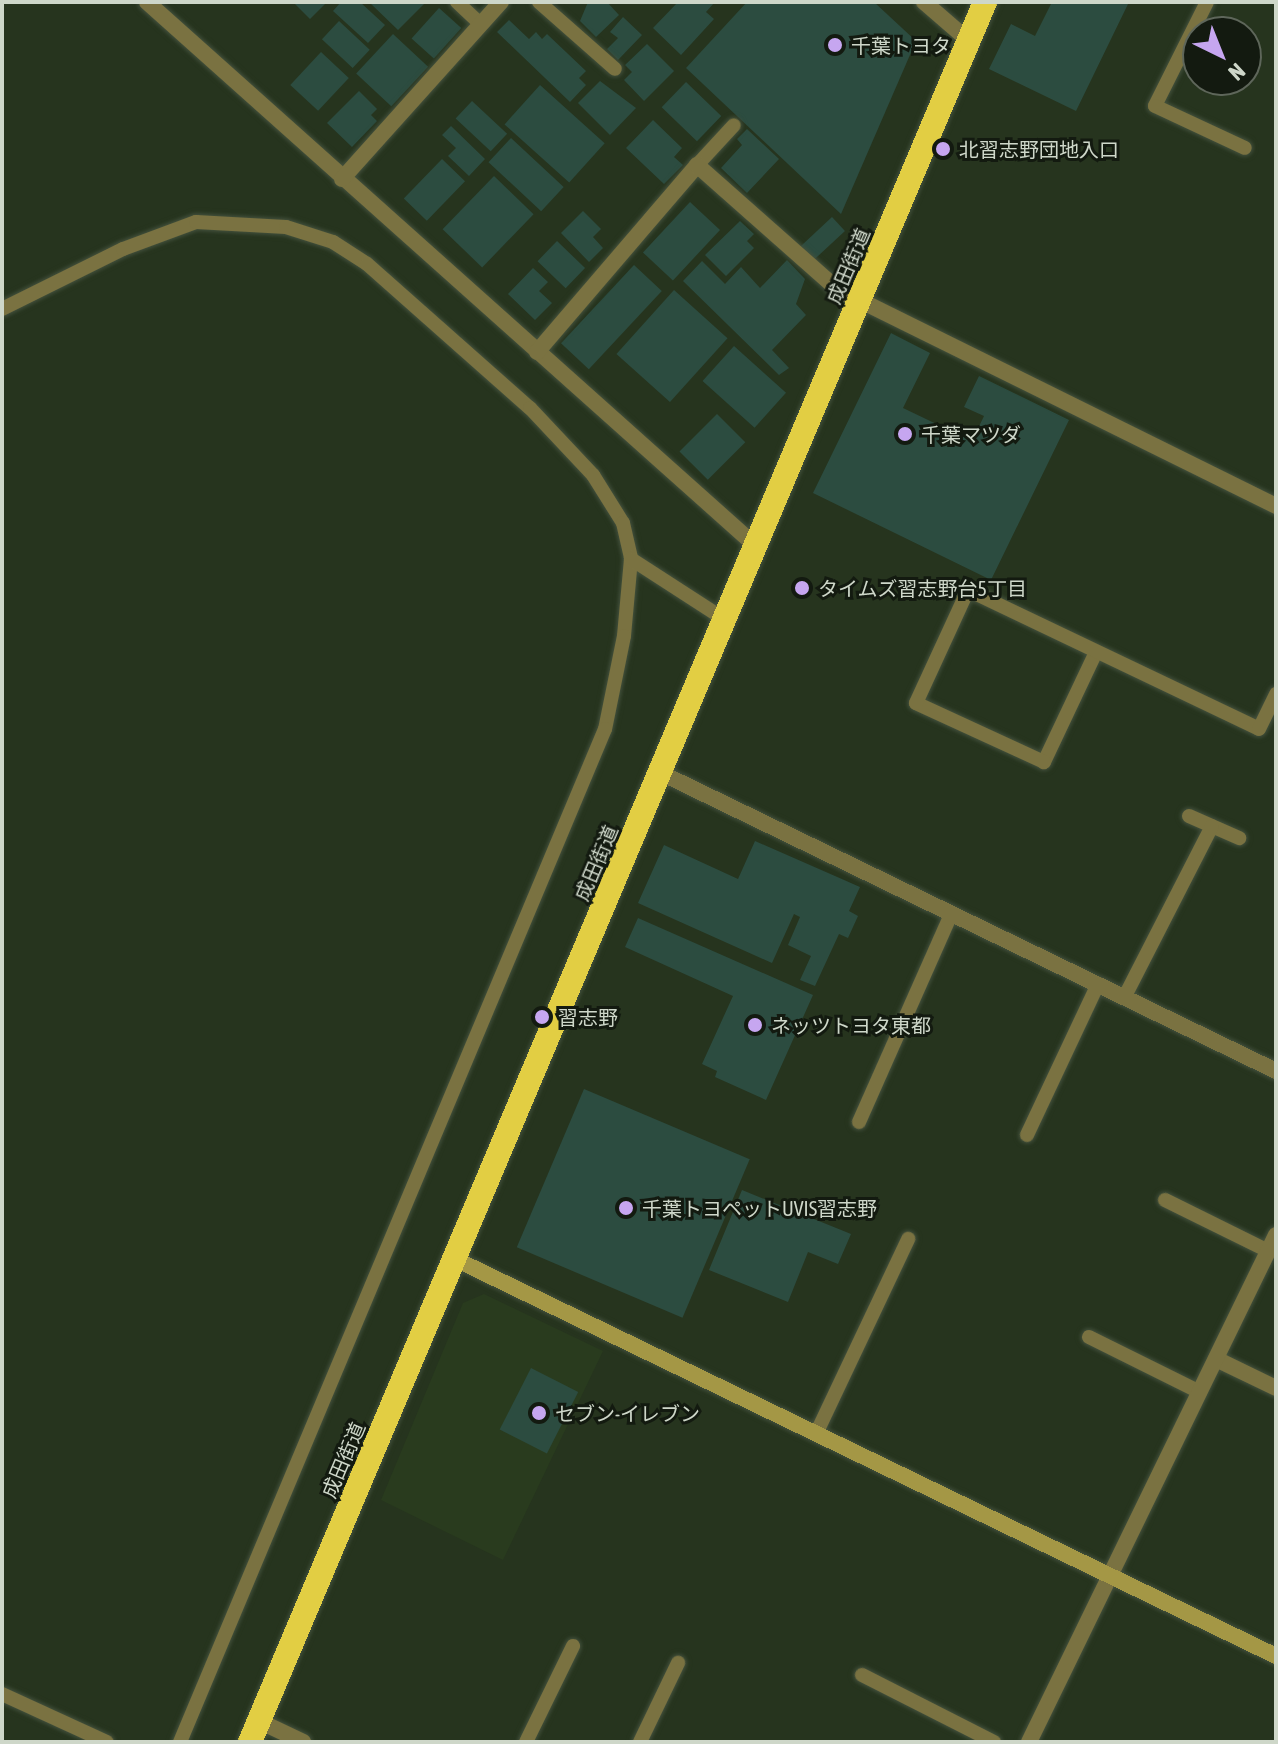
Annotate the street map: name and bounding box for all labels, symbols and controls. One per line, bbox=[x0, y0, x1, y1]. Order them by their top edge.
north arrow bbox=[1182, 16, 1262, 96]
place label: 千葉トヨタ bbox=[851, 33, 951, 57]
marker: 千葉トヨタ bbox=[826, 36, 844, 54]
text: N bbox=[1223, 58, 1251, 86]
place label: 北習志野団地入口 bbox=[959, 137, 1119, 161]
marker: 北習志野団地入口 bbox=[934, 140, 952, 158]
street label: 成田街道 bbox=[821, 224, 875, 308]
place label: 千葉マツダ bbox=[921, 422, 1021, 446]
marker: 千葉マツダ bbox=[896, 425, 914, 443]
place label: タイムズ習志野台5丁目 bbox=[818, 576, 1027, 600]
marker: タイムズ習志野台5丁目 bbox=[793, 579, 811, 597]
street label: 成田街道 bbox=[569, 821, 623, 905]
place label: 習志野 bbox=[558, 1005, 618, 1029]
marker: 習志野 bbox=[533, 1008, 551, 1026]
place label: ネッツトヨタ東都 bbox=[771, 1013, 931, 1037]
marker: ネッツトヨタ東都 bbox=[746, 1016, 764, 1034]
place label: 千葉トヨペットUVIS習志野 bbox=[642, 1196, 877, 1220]
marker: 千葉トヨペットUVIS習志野 bbox=[617, 1199, 635, 1217]
place label: セブン-イレブン bbox=[555, 1401, 700, 1425]
marker: セブン-イレブン bbox=[530, 1404, 548, 1422]
street label: 成田街道 bbox=[316, 1418, 370, 1502]

